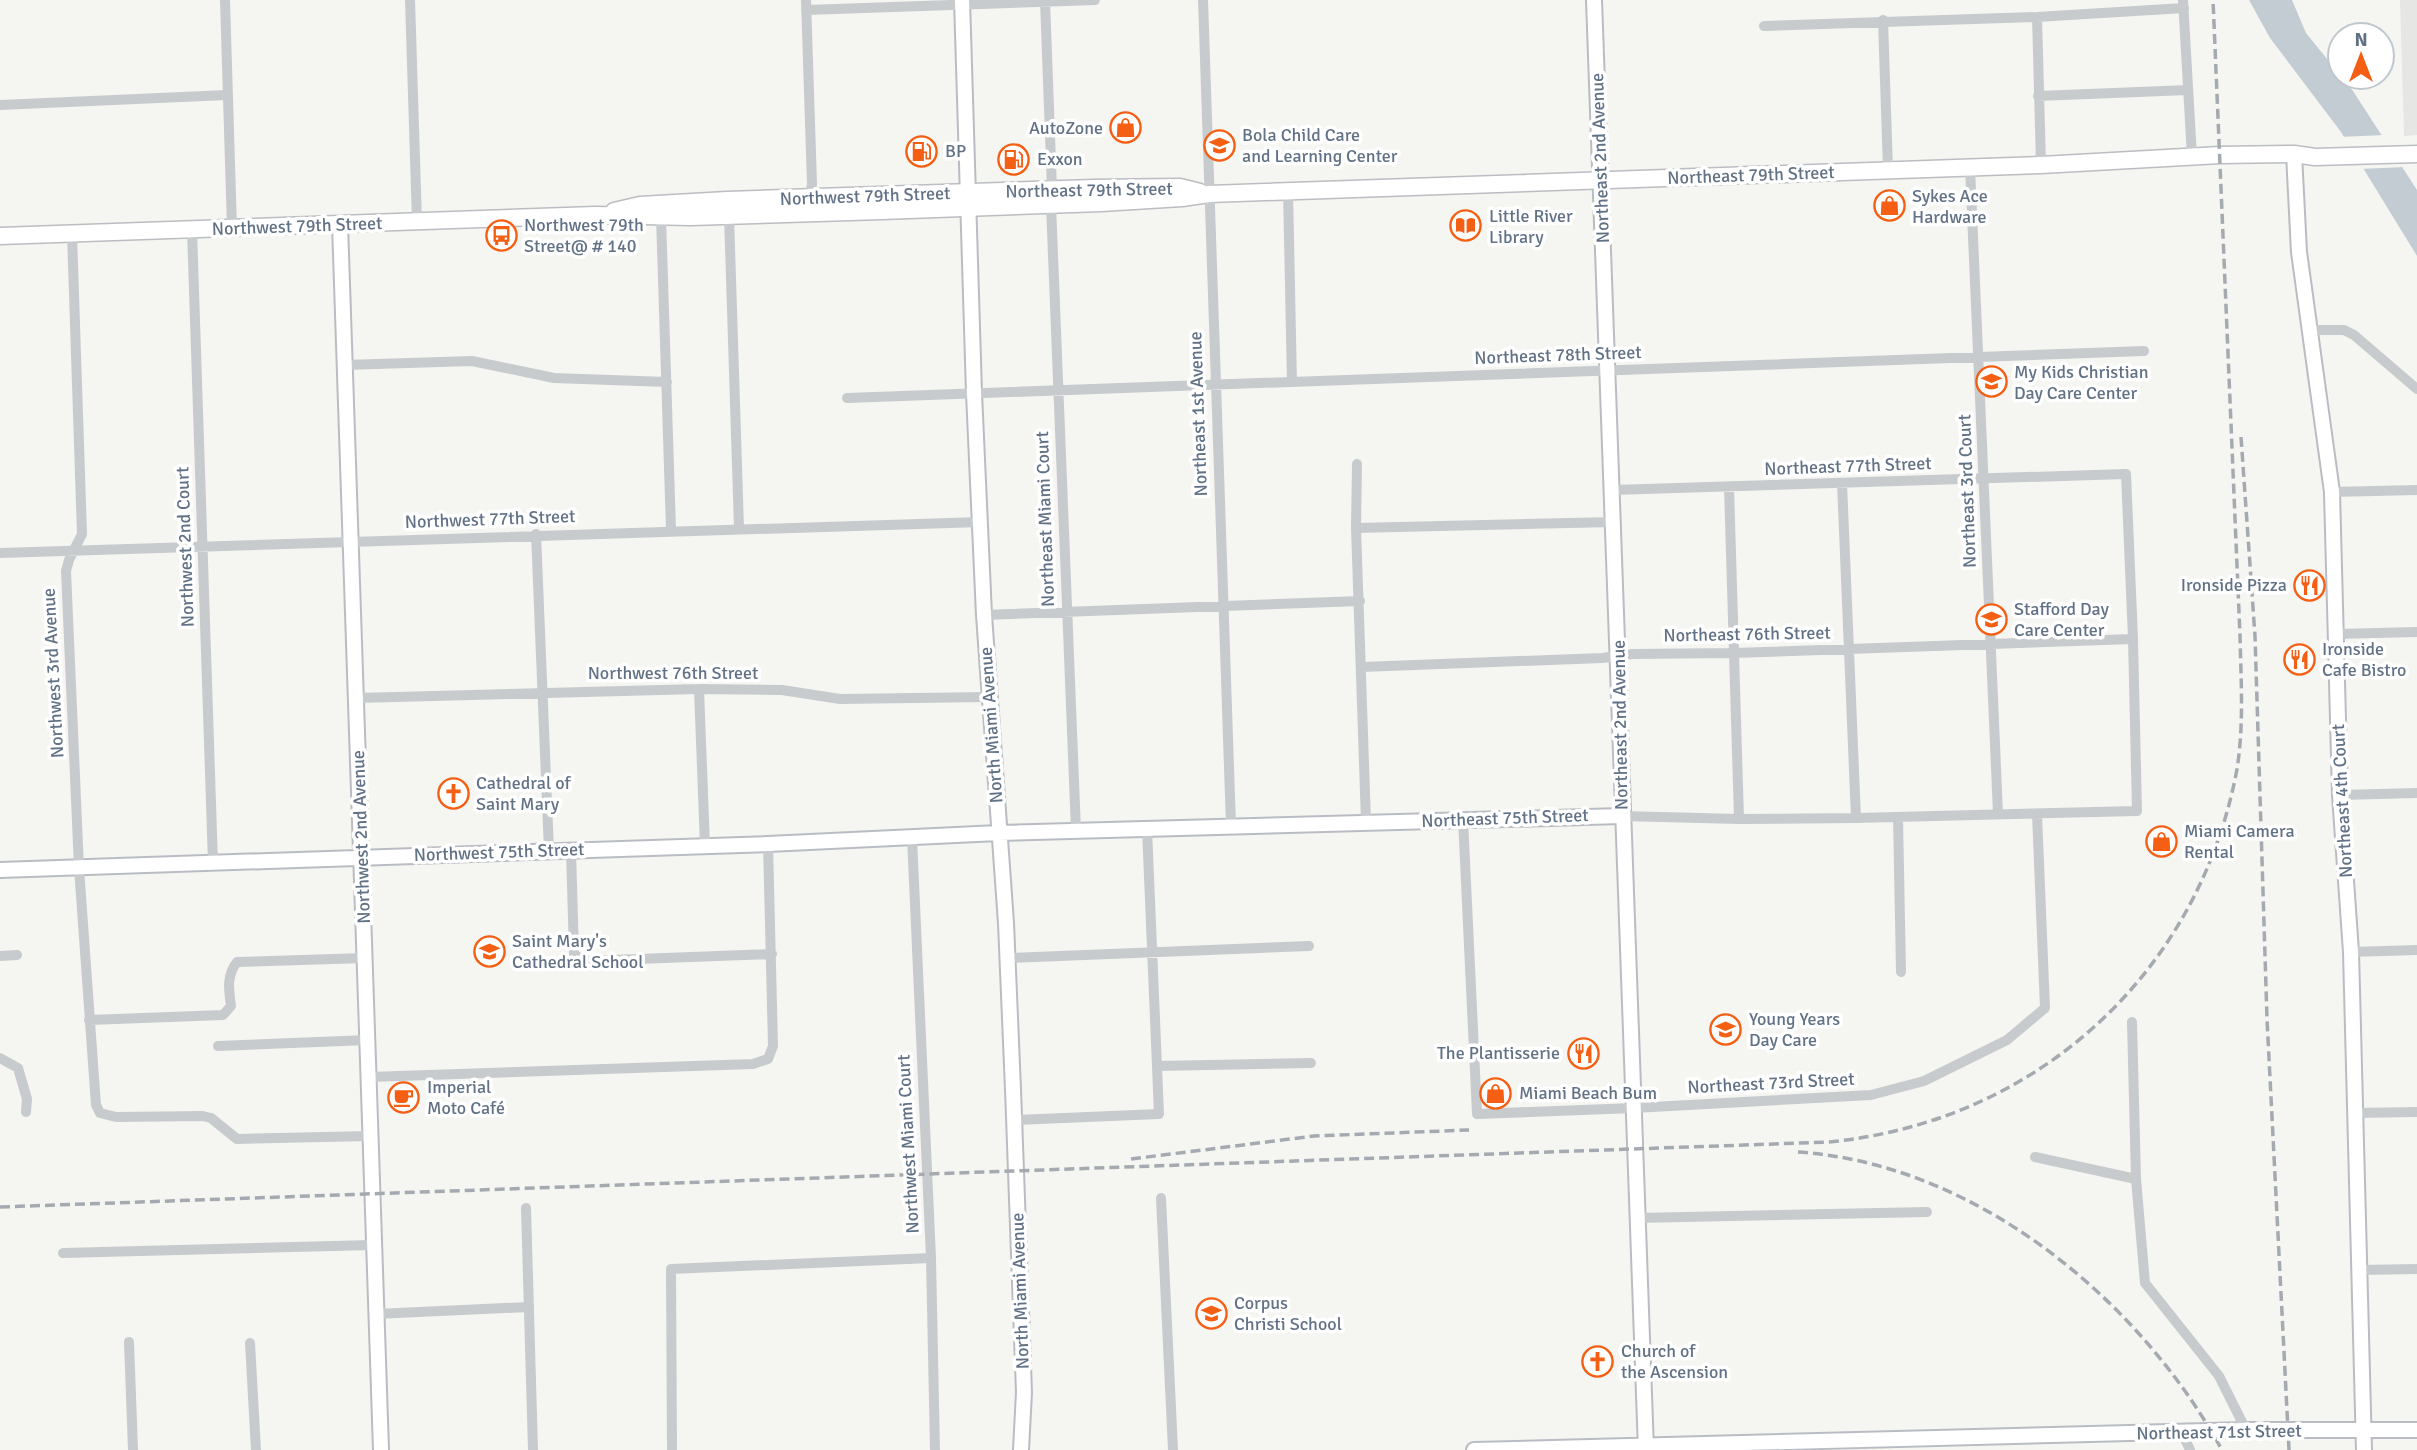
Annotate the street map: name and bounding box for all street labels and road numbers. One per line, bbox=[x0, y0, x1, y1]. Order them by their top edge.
street label: Northeast 2nd Avenue bbox=[1586, 73, 1614, 243]
street label: Northeast 79th Street bbox=[1667, 161, 1835, 189]
street label: Northeast 79th Street bbox=[1005, 178, 1173, 202]
street label: Northwest 79th Street bbox=[779, 182, 951, 210]
street label: Northwest 79th Street bbox=[211, 212, 383, 240]
street label: Northeast 1st Avenue bbox=[1184, 331, 1212, 497]
street label: Northeast 78th Street bbox=[1474, 341, 1642, 369]
street label: Northeast 3rd Court bbox=[1953, 414, 1981, 568]
street label: Northeast Miami Court bbox=[1031, 431, 1059, 607]
street label: Northeast 77th Street bbox=[1764, 452, 1932, 480]
street label: Northwest 2nd Court bbox=[171, 466, 199, 628]
street label: Northwest 77th Street bbox=[404, 505, 576, 533]
street label: Northwest 3rd Avenue bbox=[38, 587, 68, 759]
street label: Northeast 76th Street bbox=[1663, 622, 1831, 646]
street label: Northeast 2nd Avenue bbox=[1608, 640, 1632, 810]
street label: North Miami Avenue bbox=[975, 646, 1007, 804]
street label: Northwest 76th Street bbox=[588, 662, 758, 684]
street label: Northeast 4th Court bbox=[2327, 724, 2357, 878]
street label: Northwest 2nd Avenue bbox=[347, 750, 375, 924]
street label: Northeast 75th Street bbox=[1421, 804, 1589, 832]
street label: Northwest 75th Street bbox=[413, 838, 585, 866]
street label: Northwest Miami Court bbox=[892, 1054, 924, 1234]
street label: Northeast 73rd Street bbox=[1687, 1068, 1855, 1098]
street label: North Miami Avenue bbox=[1006, 1212, 1034, 1370]
street label: Northeast 71st Street bbox=[2136, 1420, 2302, 1444]

